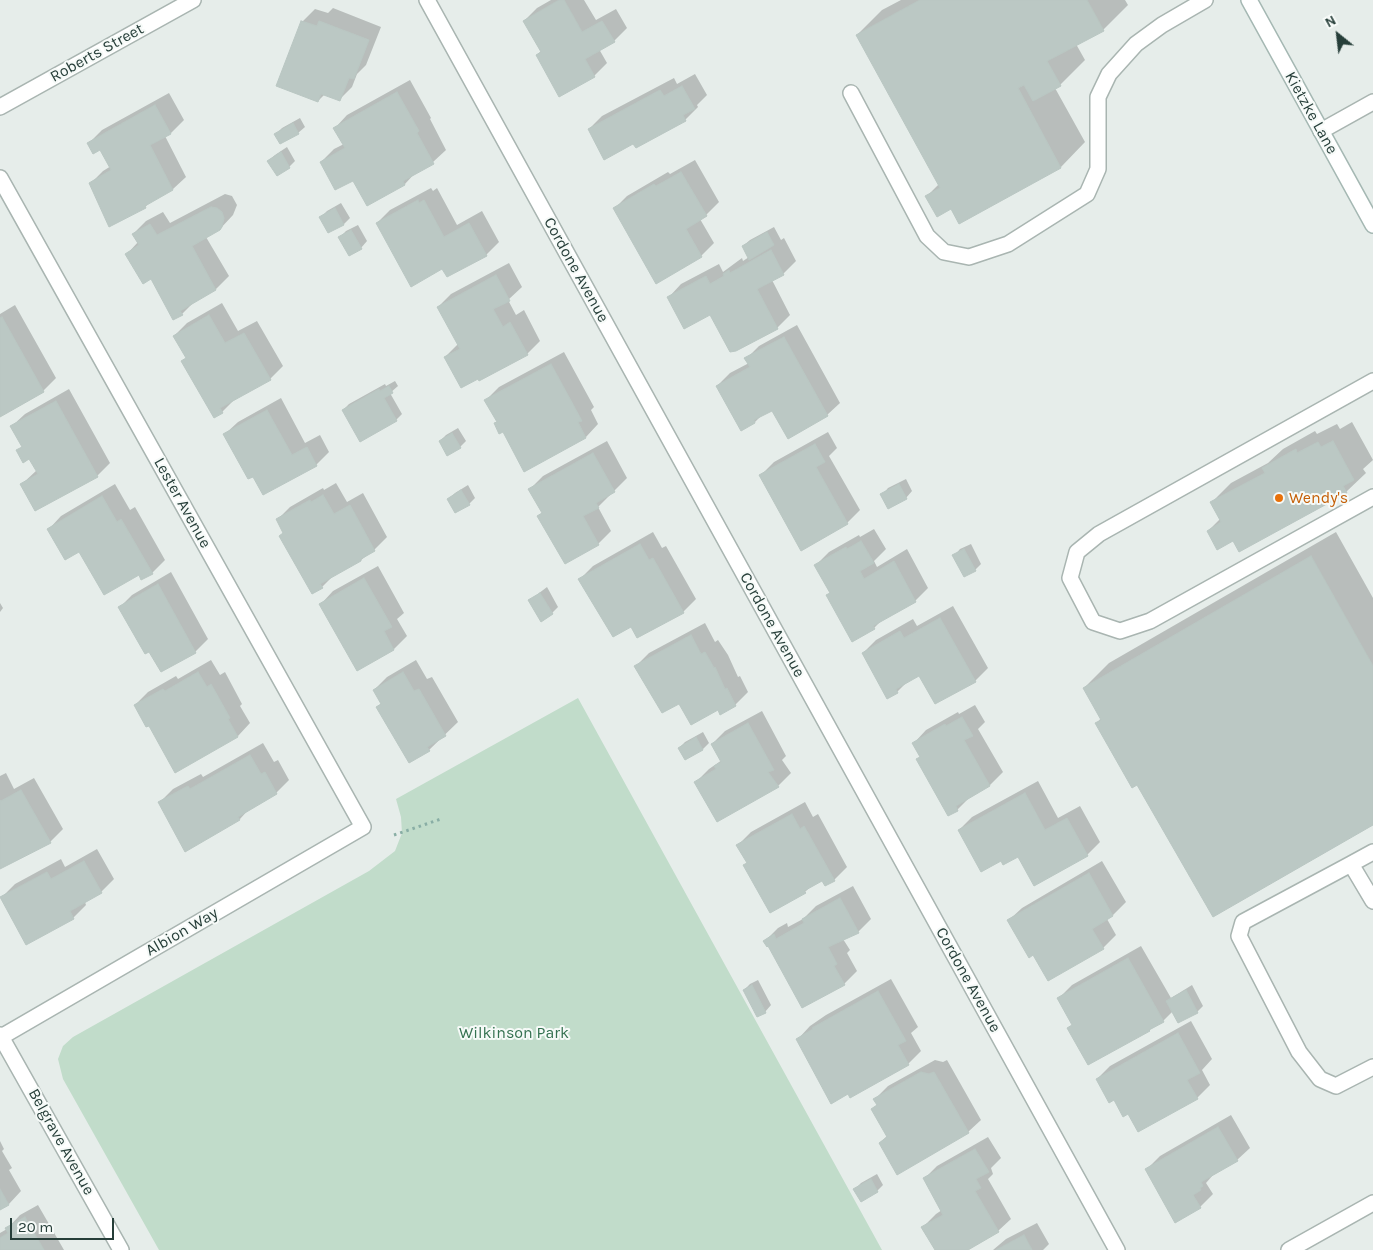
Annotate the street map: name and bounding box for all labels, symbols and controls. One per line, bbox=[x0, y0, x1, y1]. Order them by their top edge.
north arrow bbox=[1313, 10, 1363, 60]
text: N bbox=[1322, 12, 1339, 31]
street label: Roberts Street bbox=[47, 19, 147, 87]
street label: Kietzke Lane bbox=[1280, 68, 1342, 158]
street label: Cordone Avenue bbox=[539, 214, 613, 326]
street label: Lester Avenue bbox=[149, 454, 215, 552]
place label: Wendy's bbox=[1289, 488, 1348, 508]
marker: Wendy's bbox=[1273, 492, 1285, 504]
street label: Cordone Avenue bbox=[735, 569, 809, 681]
street label: Albion Way bbox=[142, 904, 222, 960]
street label: Cordone Avenue bbox=[931, 924, 1005, 1036]
park label: Wilkinson Park bbox=[459, 1023, 569, 1043]
street label: Belgrave Avenue bbox=[24, 1085, 98, 1199]
scale bar bbox=[12, 1208, 116, 1240]
text: 20 m bbox=[18, 1218, 53, 1236]

